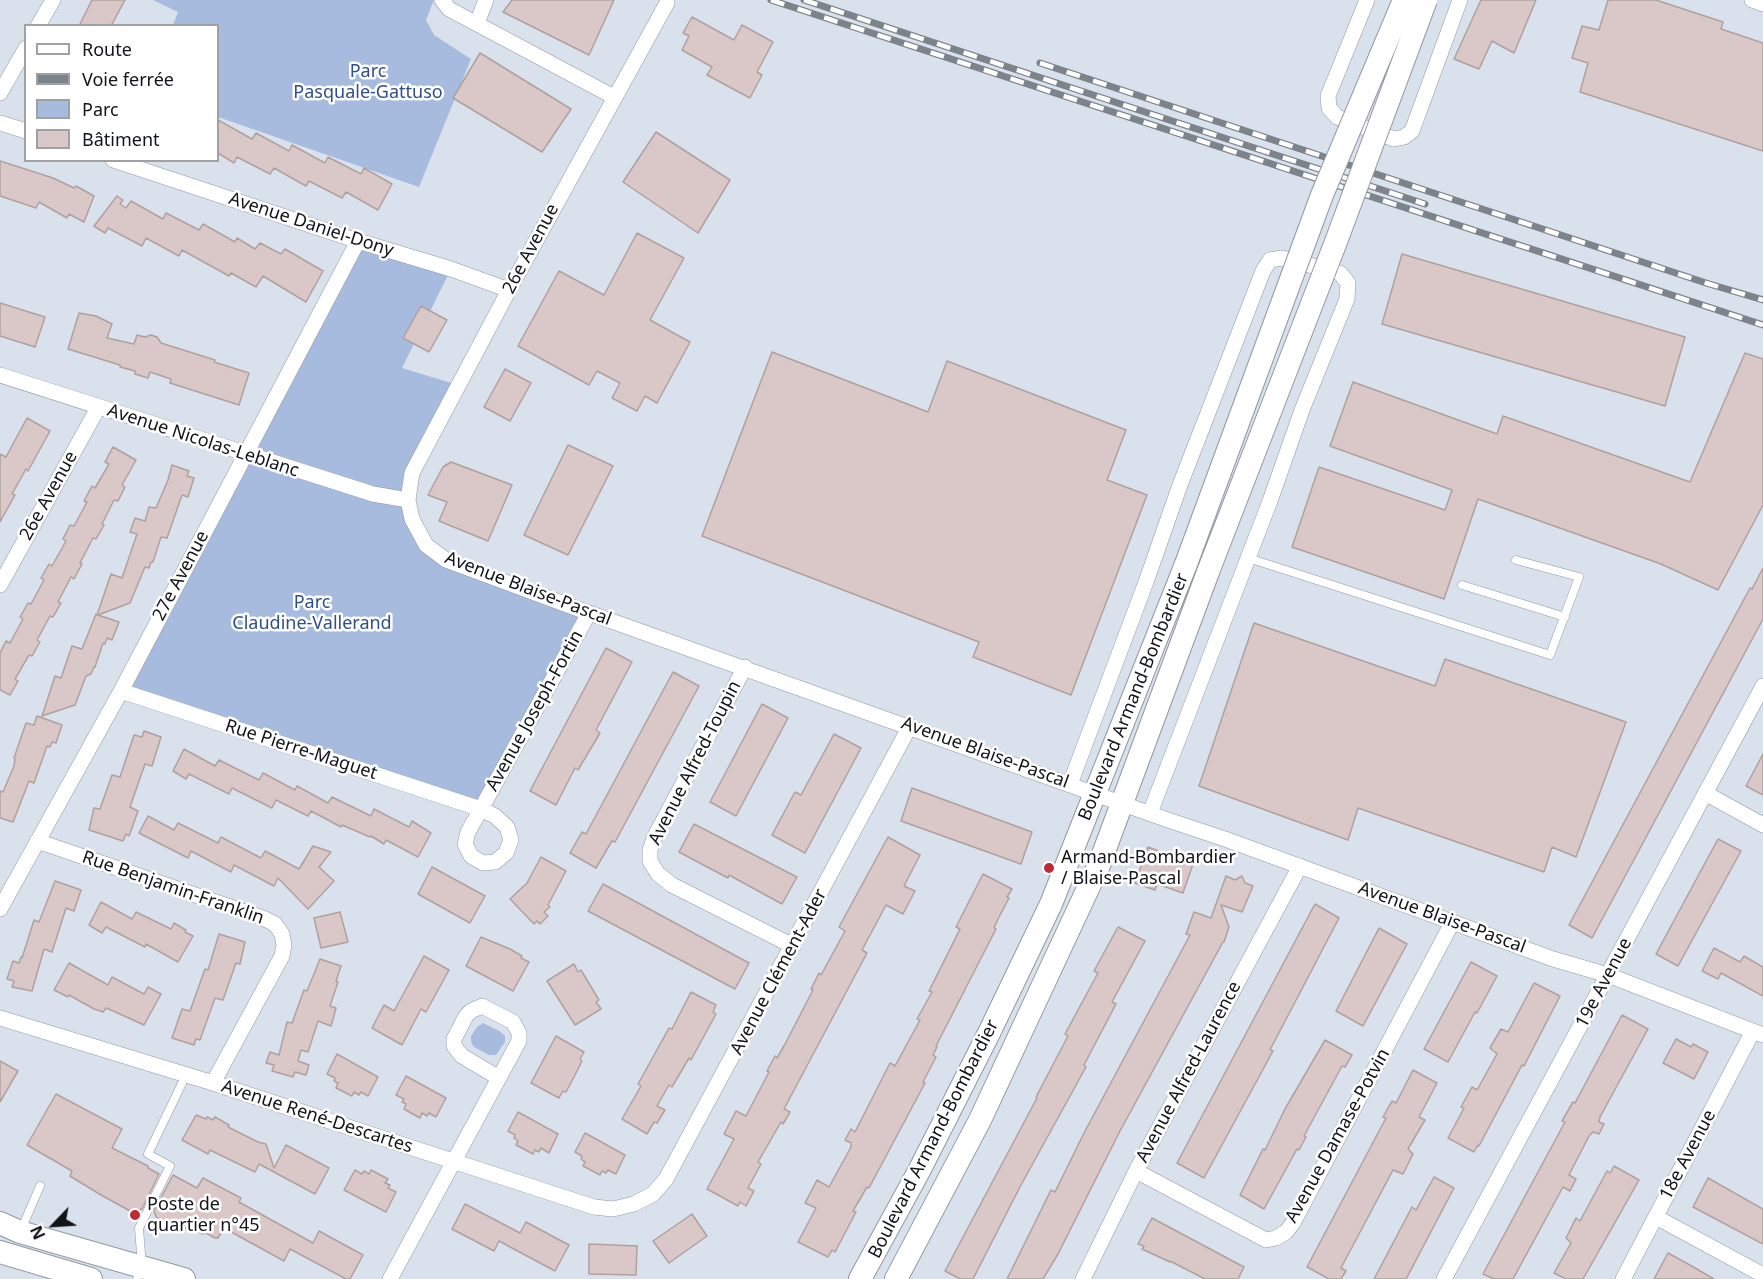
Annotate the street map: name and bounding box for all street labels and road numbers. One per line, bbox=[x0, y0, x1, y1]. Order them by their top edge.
street label: Avenue Daniel-Dony bbox=[226, 188, 396, 262]
street label: 26e Avenue bbox=[498, 200, 564, 298]
street label: Avenue Nicolas-Leblanc bbox=[105, 400, 301, 482]
street label: 26e Avenue bbox=[16, 448, 82, 544]
street label: 27e Avenue bbox=[148, 527, 214, 625]
street label: Avenue Blaise-Pascal bbox=[442, 547, 614, 631]
street label: Boulevard Armand-Bombardier bbox=[1074, 570, 1194, 824]
street label: Avenue Joseph-Fortin bbox=[482, 627, 588, 795]
street label: Avenue Alfred-Toupin bbox=[644, 677, 746, 849]
street label: Avenue Blaise-Pascal bbox=[898, 713, 1072, 793]
street label: Rue Pierre-Maguet bbox=[222, 715, 380, 785]
street label: Rue Benjamin-Franklin bbox=[79, 847, 267, 929]
street label: Avenue Blaise-Pascal bbox=[1355, 878, 1529, 958]
street label: Avenue Clément-Ader bbox=[726, 885, 832, 1059]
street label: 19e Avenue bbox=[1571, 934, 1637, 1032]
street label: Avenue Alfred-Laurence bbox=[1132, 978, 1246, 1166]
street label: Boulevard Armand-Bombardier bbox=[864, 1016, 1004, 1262]
street label: Avenue Damase-Potvin bbox=[1281, 1045, 1395, 1227]
street label: Avenue René-Descartes bbox=[219, 1076, 415, 1158]
street label: 18e Avenue bbox=[1655, 1106, 1721, 1204]

